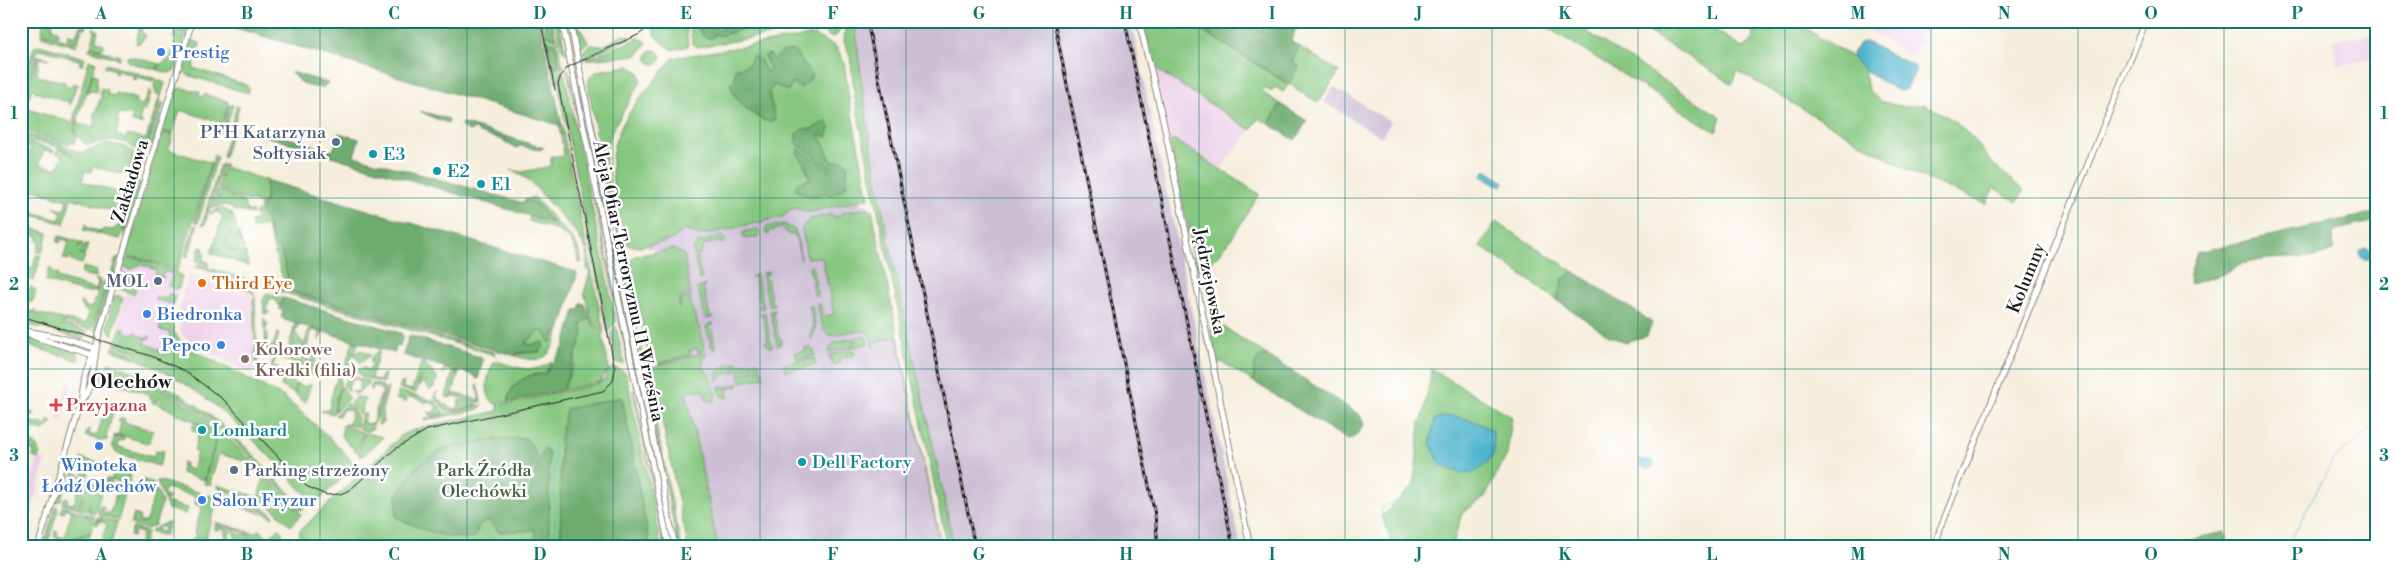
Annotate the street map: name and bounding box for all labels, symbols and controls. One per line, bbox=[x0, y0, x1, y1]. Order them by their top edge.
text: A bbox=[94, 4, 107, 24]
text: B bbox=[241, 4, 253, 24]
text: C bbox=[388, 4, 400, 24]
text: D bbox=[534, 4, 547, 24]
text: E bbox=[680, 4, 692, 24]
text: F bbox=[827, 4, 839, 24]
text: G bbox=[973, 4, 986, 24]
text: H bbox=[1119, 4, 1133, 24]
text: I bbox=[1269, 4, 1275, 24]
text: J bbox=[1414, 4, 1422, 24]
text: K bbox=[1559, 4, 1573, 24]
text: L bbox=[1707, 4, 1718, 24]
text: M bbox=[1851, 4, 1866, 24]
text: N bbox=[1998, 4, 2011, 24]
text: O bbox=[2144, 4, 2158, 24]
text: P bbox=[2291, 4, 2303, 24]
place label: Prestig bbox=[171, 41, 230, 64]
marker: Prestig bbox=[155, 46, 167, 58]
text: 1 bbox=[10, 104, 18, 124]
text: 1 bbox=[2380, 104, 2388, 124]
place label: PFH Katarzyna Sołtysiak bbox=[200, 121, 328, 165]
street label: Zakładowa bbox=[107, 136, 154, 226]
marker: PFH Katarzyna Sołtysiak bbox=[330, 136, 342, 148]
street label: Aleja Ofiar Terroryzmu 11 Września bbox=[587, 137, 670, 425]
place label: E3 bbox=[383, 143, 405, 166]
marker: E3 bbox=[367, 148, 379, 160]
place label: E2 bbox=[447, 160, 470, 183]
marker: E2 bbox=[431, 165, 443, 177]
place label: E1 bbox=[491, 173, 511, 196]
marker: E1 bbox=[475, 178, 487, 190]
street label: Jędrzejowska bbox=[1188, 225, 1231, 337]
street label: Kolumny bbox=[2002, 239, 2051, 317]
place label: MOL bbox=[106, 270, 148, 293]
place label: Third Eye bbox=[212, 272, 293, 295]
text: 2 bbox=[9, 275, 19, 295]
marker: MOL bbox=[152, 275, 164, 287]
text: 2 bbox=[2379, 275, 2389, 295]
marker: Third Eye bbox=[196, 277, 208, 289]
place label: Biedronka bbox=[156, 303, 243, 326]
marker: Biedronka bbox=[141, 308, 153, 320]
place label: Pepco bbox=[161, 334, 211, 357]
place label: Kolorowe Kredki (filia) bbox=[255, 338, 357, 382]
marker: Pepco bbox=[215, 339, 227, 351]
marker: Kolorowe Kredki (filia) bbox=[239, 353, 251, 365]
district label: Olechów bbox=[90, 370, 173, 395]
place label: Przyjazna bbox=[66, 394, 148, 417]
marker: Przyjazna bbox=[50, 399, 62, 411]
place label: Lombard bbox=[212, 419, 288, 442]
marker: Lombard bbox=[196, 424, 208, 436]
marker: Winoteka Łódź Olechów bbox=[93, 440, 105, 452]
text: 3 bbox=[9, 446, 19, 466]
text: 3 bbox=[2379, 446, 2389, 466]
place label: Dell Factory bbox=[812, 451, 912, 474]
place label: Winoteka Łódź Olechów bbox=[42, 454, 157, 498]
marker: Dell Factory bbox=[796, 456, 808, 468]
place label: Parking strzeżony bbox=[244, 459, 389, 482]
park label: Park Źródła Olechówki bbox=[436, 459, 532, 503]
marker: Parking strzeżony bbox=[228, 464, 240, 476]
place label: Salon Fryzur bbox=[212, 489, 317, 512]
marker: Salon Fryzur bbox=[196, 494, 208, 506]
text: A bbox=[94, 545, 107, 565]
text: B bbox=[241, 545, 253, 565]
text: C bbox=[388, 545, 400, 565]
text: D bbox=[534, 545, 547, 565]
text: E bbox=[680, 545, 692, 565]
text: F bbox=[827, 545, 839, 565]
text: G bbox=[973, 545, 986, 565]
text: H bbox=[1119, 545, 1133, 565]
text: I bbox=[1269, 545, 1275, 565]
text: J bbox=[1414, 545, 1422, 565]
text: K bbox=[1559, 545, 1573, 565]
text: L bbox=[1707, 545, 1718, 565]
text: M bbox=[1851, 545, 1866, 565]
text: N bbox=[1998, 545, 2011, 565]
text: O bbox=[2144, 545, 2158, 565]
text: P bbox=[2291, 545, 2303, 565]

